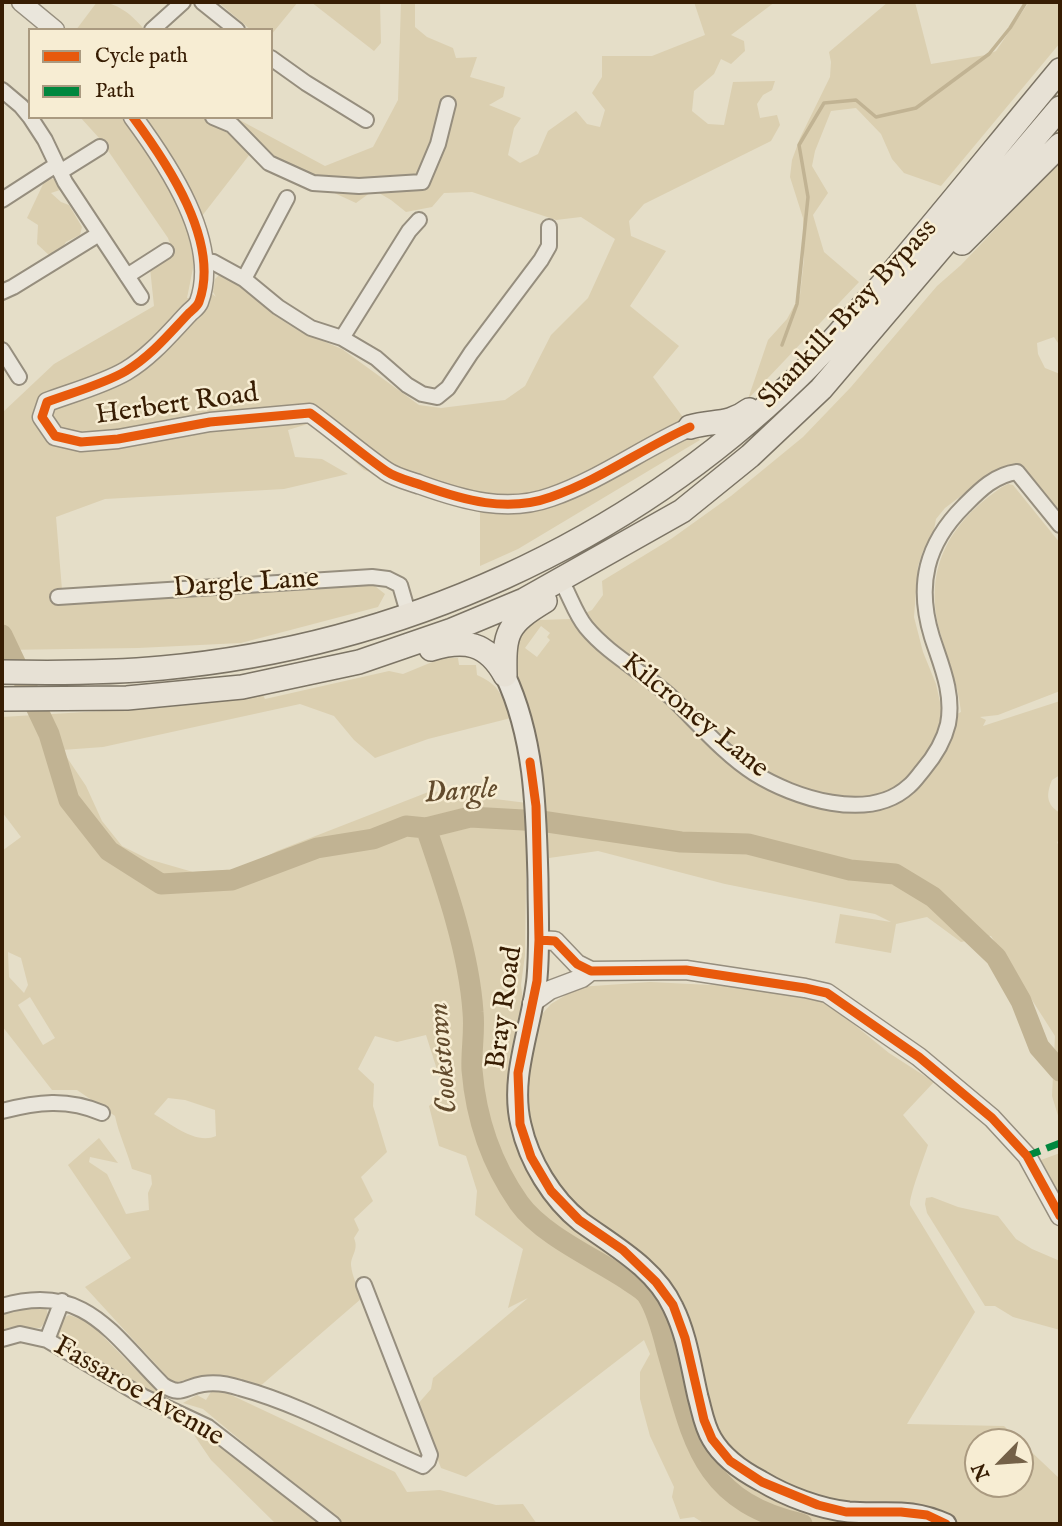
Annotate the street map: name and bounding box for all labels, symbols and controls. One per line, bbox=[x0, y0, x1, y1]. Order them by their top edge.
legend bbox=[28, 28, 273, 119]
text: Cycle path bbox=[95, 43, 188, 70]
text: Path bbox=[95, 78, 134, 105]
street label: Shankill-Bray Bypass bbox=[753, 213, 945, 417]
street label: Herbert Road bbox=[94, 378, 260, 434]
street label: Dargle Lane bbox=[172, 563, 320, 607]
street label: Kilcroney Lane bbox=[613, 647, 775, 787]
water label: Dargle bbox=[423, 772, 499, 814]
street label: Bray Road bbox=[481, 944, 531, 1072]
water label: Cookstown bbox=[422, 1001, 468, 1115]
street label: Fassaroe Avenue bbox=[47, 1331, 229, 1455]
north arrow bbox=[964, 1428, 1034, 1498]
text: N bbox=[967, 1459, 996, 1484]

